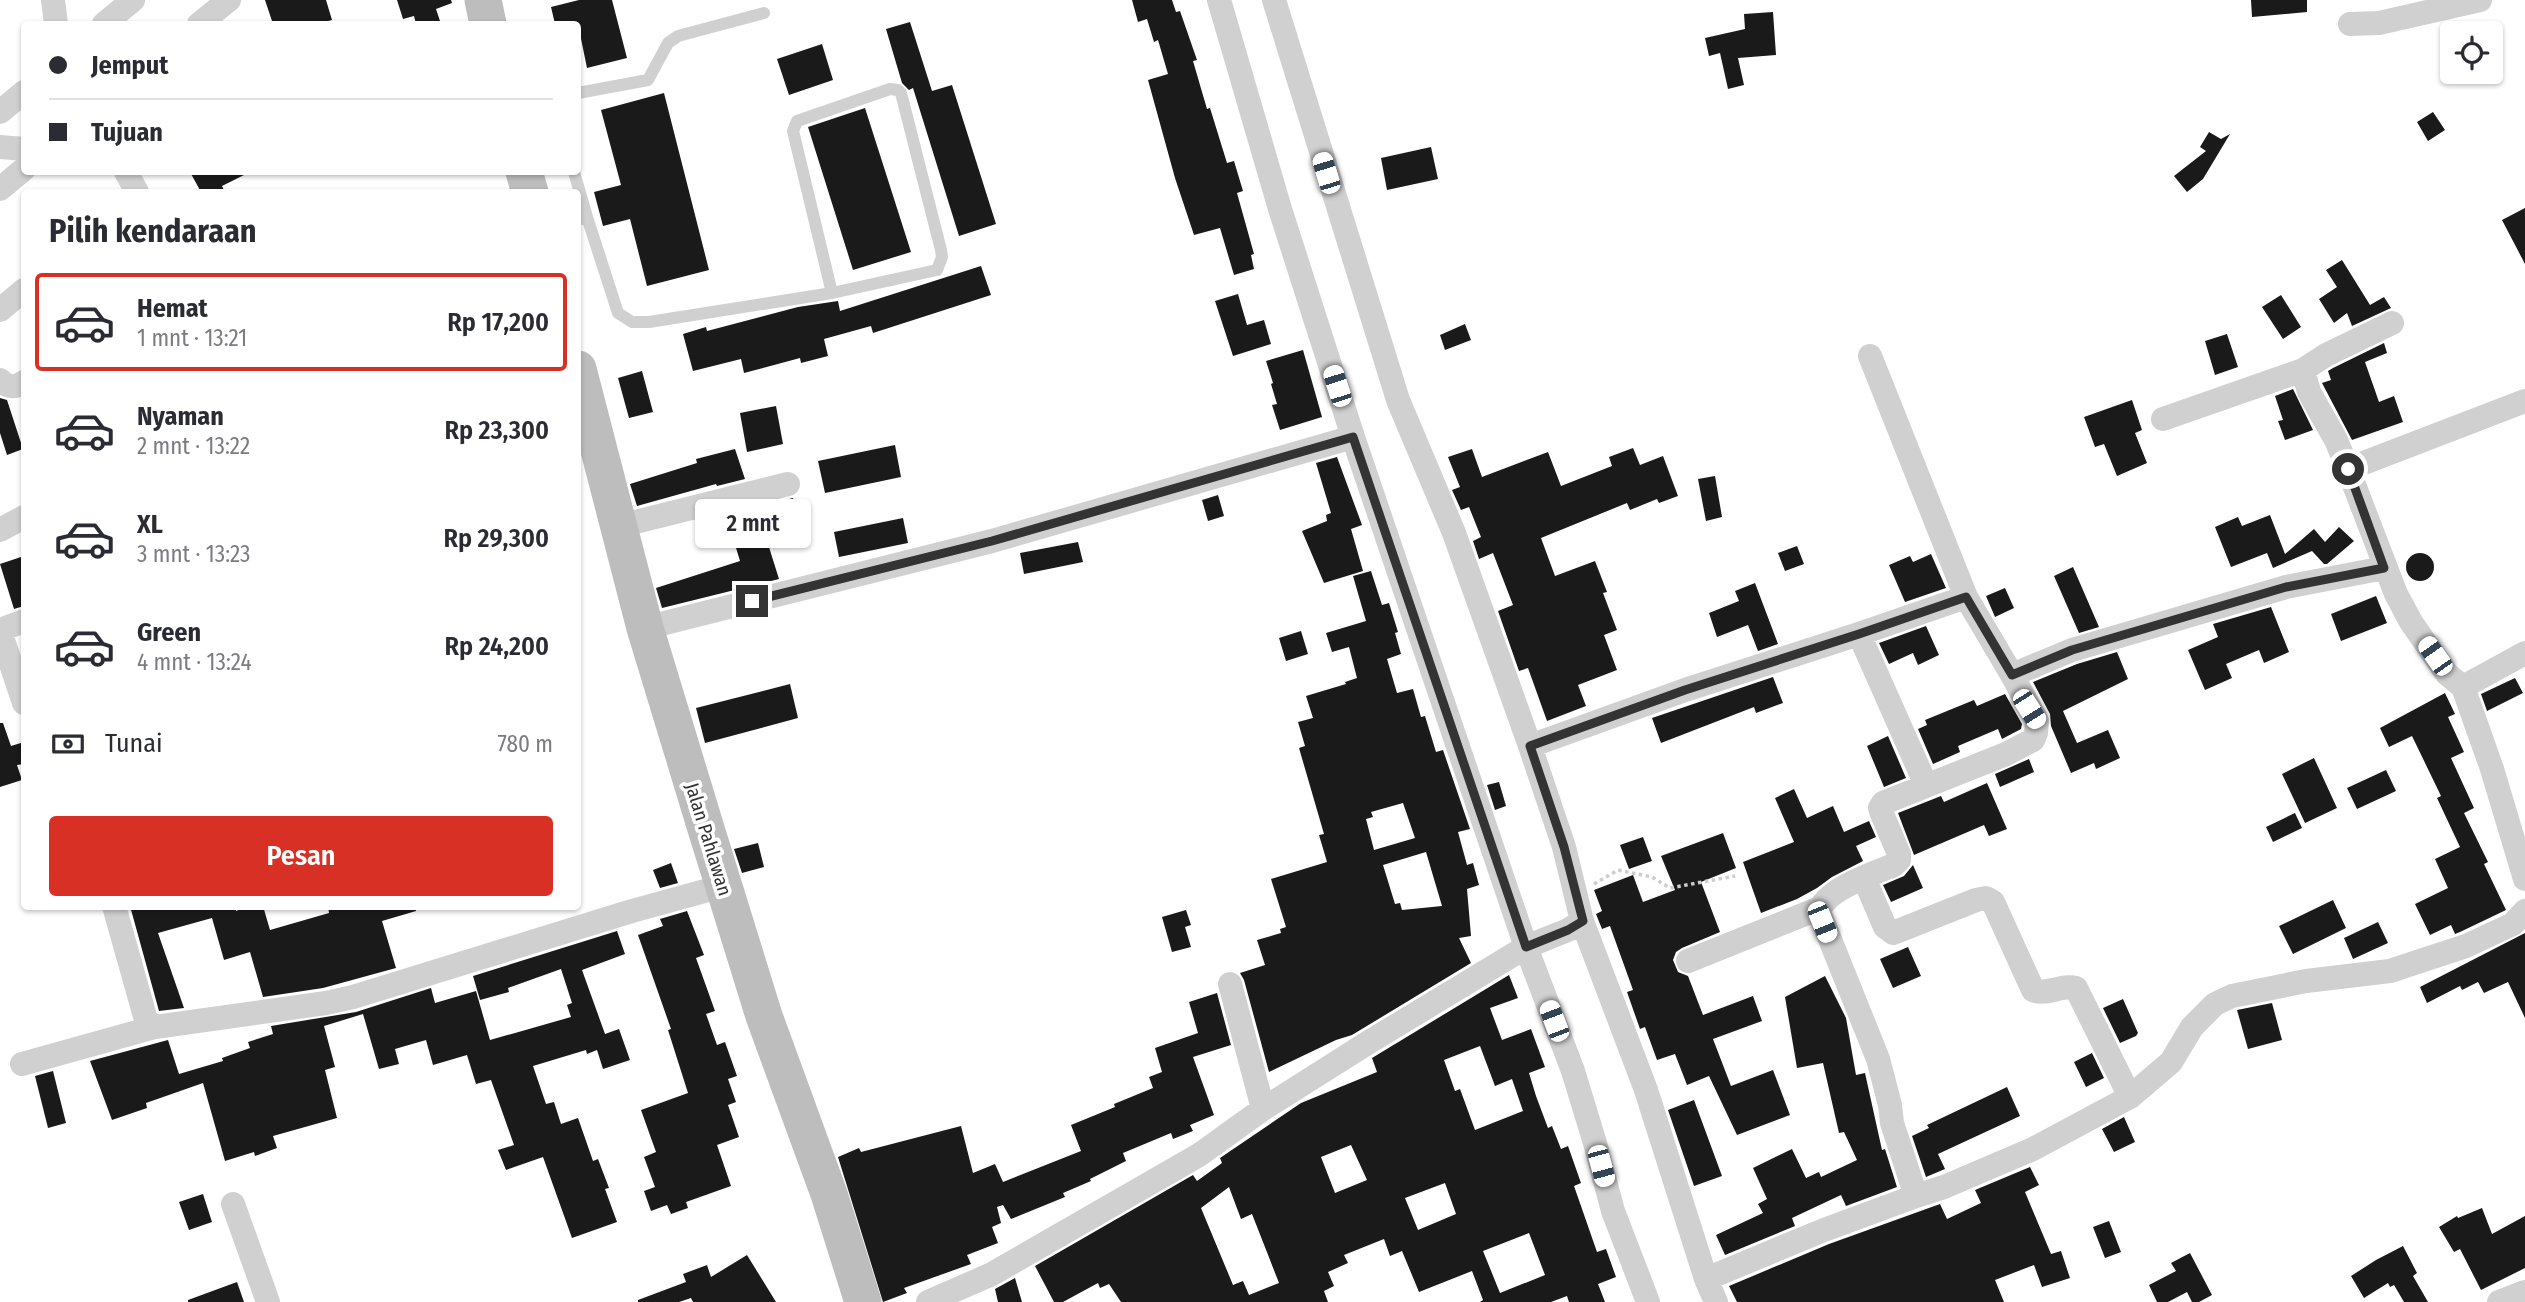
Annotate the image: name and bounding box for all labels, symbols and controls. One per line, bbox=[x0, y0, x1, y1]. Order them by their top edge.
map controls bbox=[2440, 21, 2503, 84]
button: locate bbox=[2440, 21, 2503, 84]
text: Jemput bbox=[91, 50, 168, 81]
text: Tujuan bbox=[91, 117, 163, 148]
car bbox=[1310, 150, 1343, 196]
text: Pilih kendaraan bbox=[49, 212, 257, 250]
icon: car bbox=[53, 291, 116, 354]
text: Hemat bbox=[137, 293, 208, 324]
text: Rp 17,200 bbox=[447, 307, 549, 338]
text: 1 mnt · 13:21 bbox=[137, 324, 247, 352]
car bbox=[1321, 363, 1354, 409]
icon: car bbox=[53, 399, 116, 462]
text: Nyaman bbox=[137, 401, 224, 432]
text: Rp 23,300 bbox=[444, 415, 549, 446]
text: 2 mnt · 13:22 bbox=[137, 432, 250, 460]
route start bbox=[2332, 453, 2364, 485]
callout: 2 mnt bbox=[694, 500, 810, 548]
icon: car bbox=[53, 507, 116, 570]
text: XL bbox=[137, 509, 163, 540]
text: 2 mnt bbox=[726, 509, 780, 537]
text: Rp 29,300 bbox=[443, 523, 549, 554]
text: 3 mnt · 13:23 bbox=[137, 540, 250, 568]
route end bbox=[736, 585, 768, 617]
icon: car bbox=[53, 615, 116, 678]
text: Green bbox=[137, 617, 201, 648]
text: Rp 24,200 bbox=[444, 631, 549, 662]
car bbox=[2415, 633, 2456, 679]
text: 4 mnt · 13:24 bbox=[137, 648, 252, 676]
car bbox=[2009, 686, 2050, 732]
icon: cash bbox=[49, 725, 87, 763]
text: Tunai bbox=[105, 728, 163, 759]
text: 780 m bbox=[498, 730, 553, 758]
street label: Jalan Pahlawan bbox=[680, 780, 737, 898]
button: Pesan bbox=[49, 816, 553, 896]
car bbox=[1805, 899, 1840, 945]
car bbox=[1537, 998, 1572, 1044]
car bbox=[1586, 1143, 1617, 1189]

